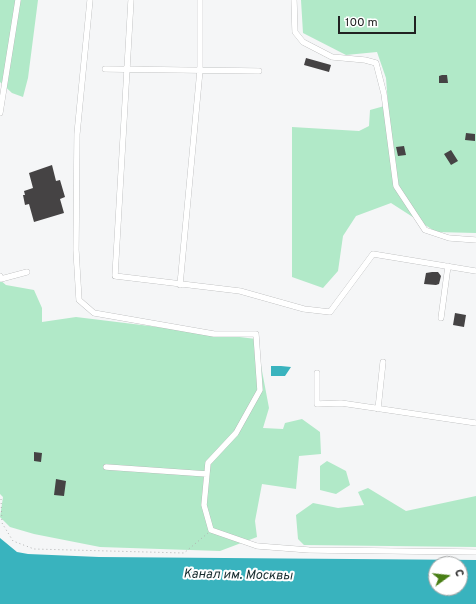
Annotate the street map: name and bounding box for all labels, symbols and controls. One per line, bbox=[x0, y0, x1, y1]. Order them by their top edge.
scale bar bbox=[340, 8, 418, 34]
text: 100 m bbox=[345, 15, 378, 31]
north arrow bbox=[428, 556, 468, 596]
water label: Канал им. Москвы bbox=[183, 567, 293, 585]
text: С bbox=[451, 568, 466, 578]

